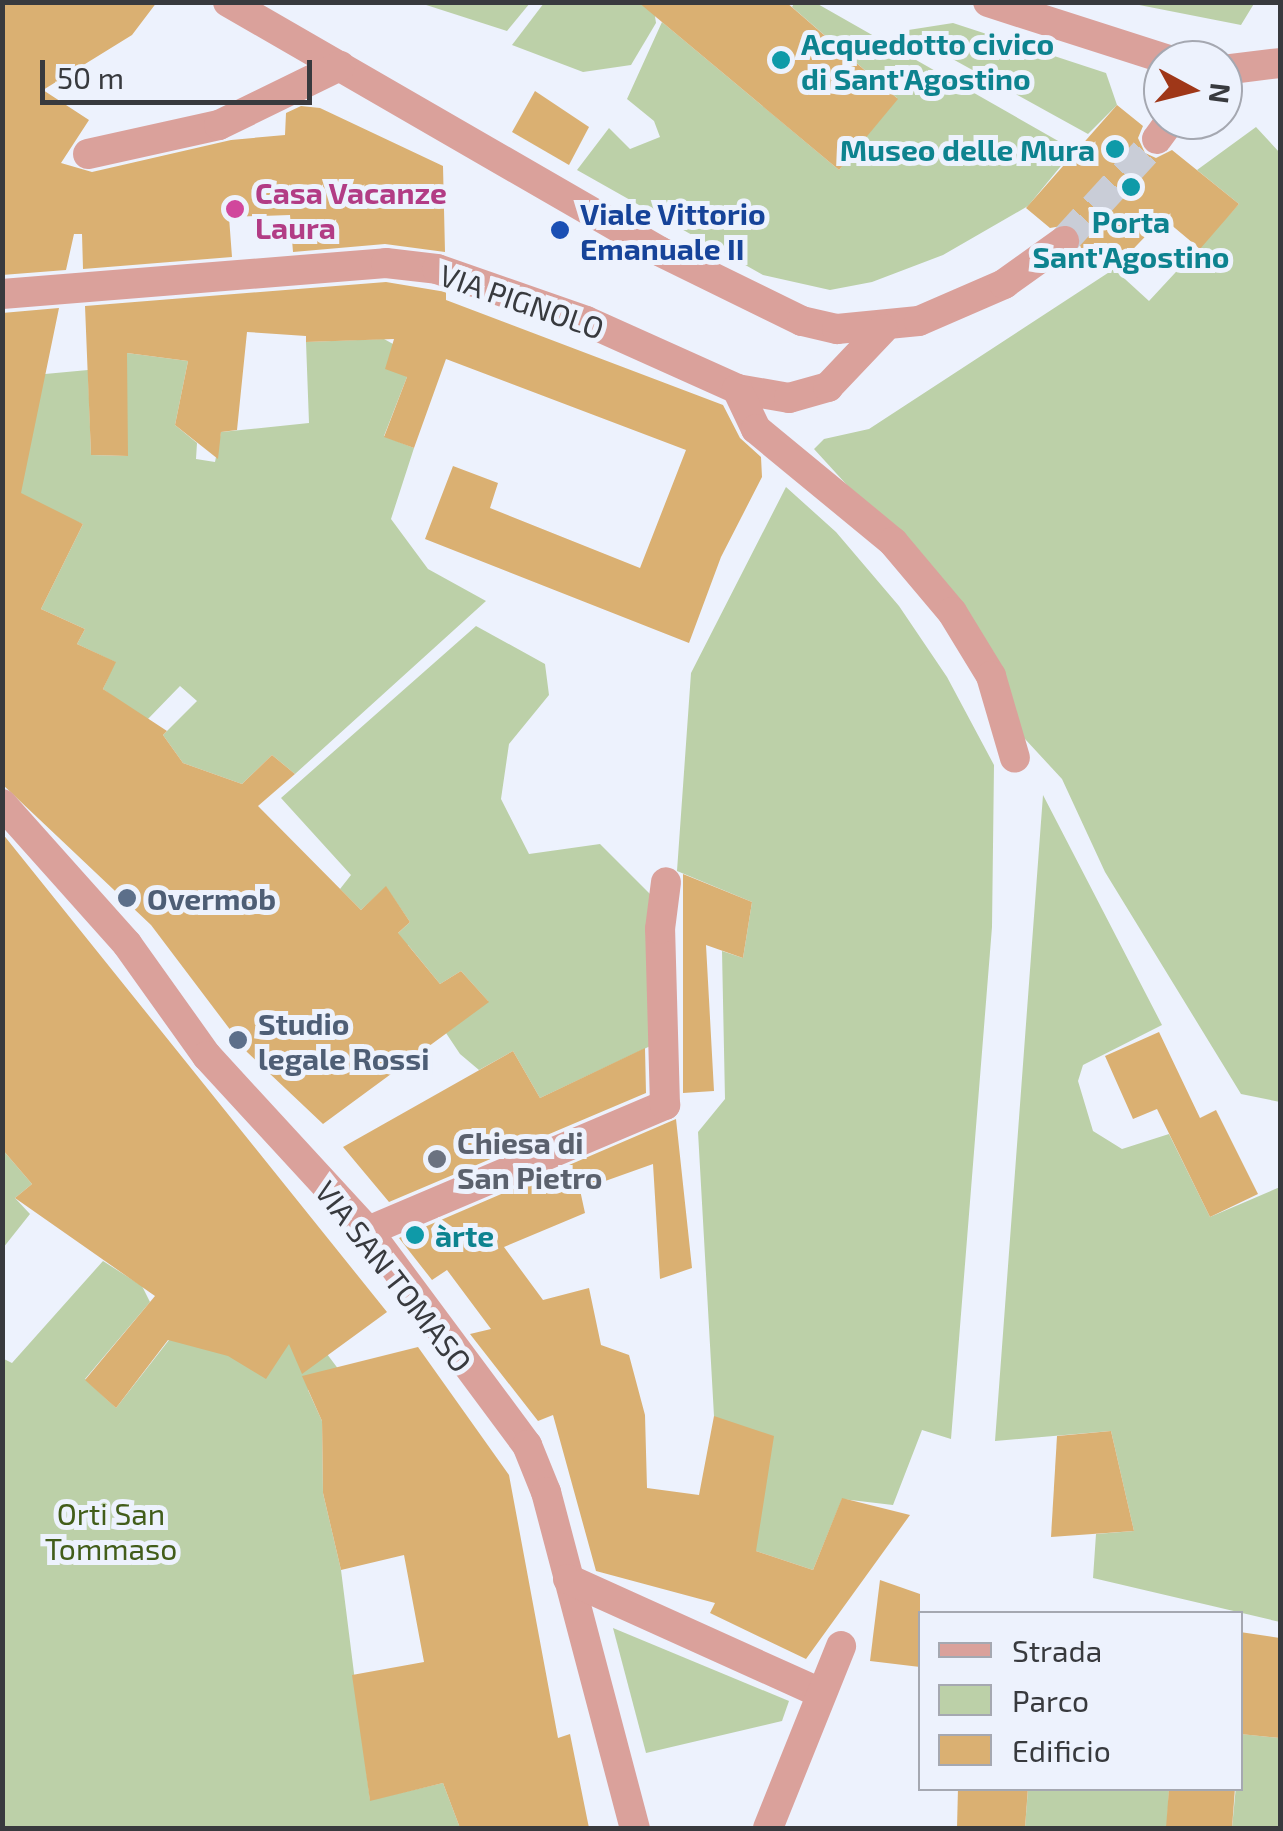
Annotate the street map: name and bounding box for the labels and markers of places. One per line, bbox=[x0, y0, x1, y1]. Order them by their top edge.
place label: Acquedotto civico di Sant'Agostino bbox=[801, 25, 1054, 96]
marker: Acquedotto civico di Sant'Agostino bbox=[770, 49, 792, 71]
place label: Museo delle Mura bbox=[840, 131, 1095, 167]
marker: Museo delle Mura bbox=[1104, 138, 1126, 160]
place label: Casa Vacanze Laura bbox=[255, 174, 448, 244]
marker: Porta Sant'Agostino bbox=[1120, 176, 1142, 198]
place label: Viale Vittorio Emanuale II bbox=[580, 195, 766, 266]
marker: Casa Vacanze Laura bbox=[224, 198, 246, 220]
place label: Porta Sant'Agostino bbox=[1032, 203, 1230, 274]
marker: Viale Vittorio Emanuale II bbox=[549, 219, 571, 241]
place label: Overmob bbox=[147, 880, 276, 916]
marker: Overmob bbox=[116, 887, 138, 909]
place label: Studio legale Rossi bbox=[258, 1005, 429, 1076]
marker: Studio legale Rossi bbox=[227, 1029, 249, 1051]
place label: Chiesa di San Pietro bbox=[457, 1124, 602, 1194]
marker: Chiesa di San Pietro bbox=[426, 1148, 448, 1170]
place label: àrte bbox=[435, 1217, 494, 1253]
marker: àrte bbox=[404, 1224, 426, 1246]

